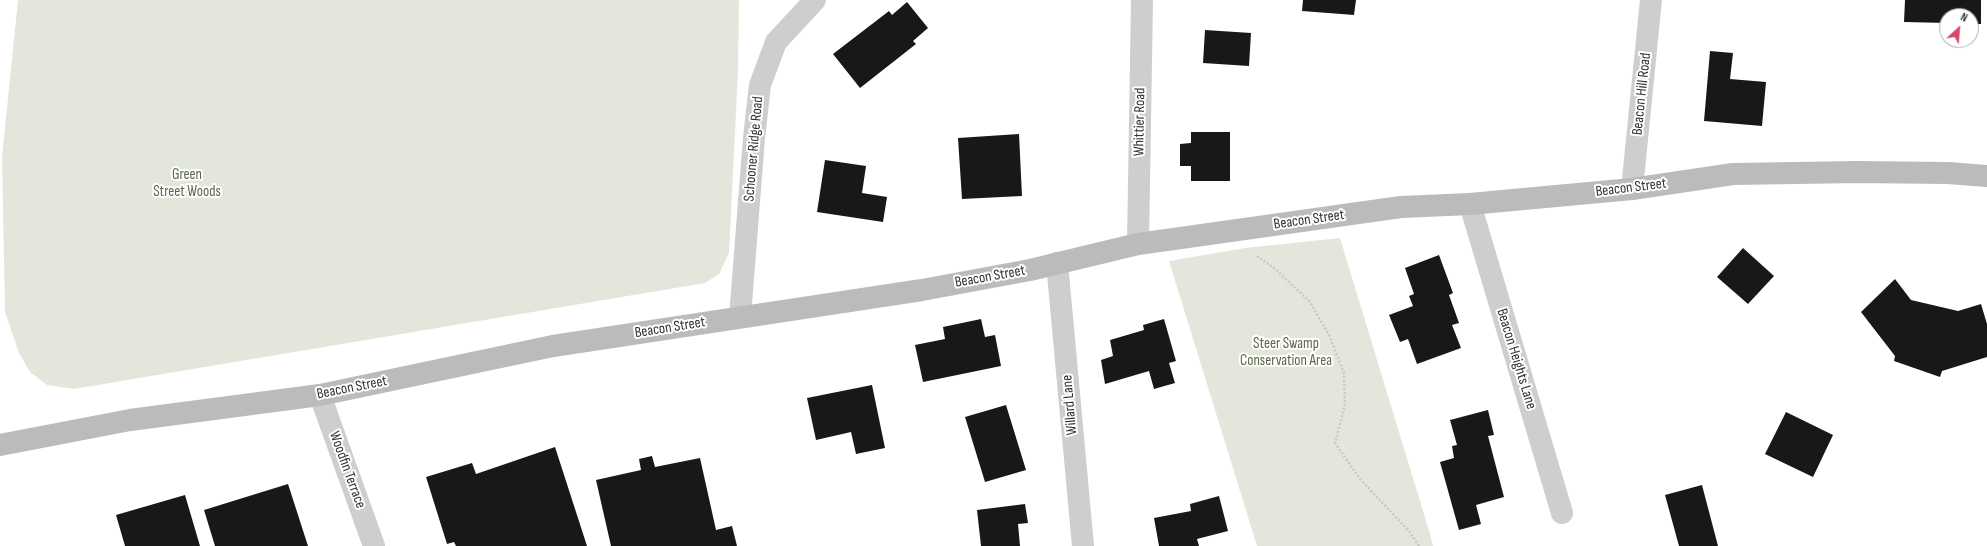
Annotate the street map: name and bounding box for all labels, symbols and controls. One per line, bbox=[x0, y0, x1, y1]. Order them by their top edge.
north arrow bbox=[1939, 8, 1979, 48]
text: N bbox=[1959, 11, 1970, 25]
street label: Beacon Hill Road bbox=[1629, 52, 1655, 136]
street label: Whittier Road bbox=[1130, 88, 1150, 156]
street label: Schooner Ridge Road bbox=[740, 96, 768, 202]
park label: Green Street Woods bbox=[153, 166, 221, 201]
street label: Beacon Street bbox=[1595, 175, 1667, 201]
street label: Beacon Street bbox=[1273, 206, 1345, 234]
street label: Beacon Street bbox=[953, 262, 1027, 292]
street label: Beacon Heights Lane bbox=[1492, 306, 1540, 412]
street label: Beacon Street bbox=[633, 314, 707, 342]
park label: Steer Swamp Conservation Area bbox=[1240, 335, 1332, 370]
street label: Beacon Street bbox=[315, 372, 389, 404]
street label: Willard Lane bbox=[1058, 374, 1082, 436]
street label: Woodfin Terrace bbox=[325, 429, 369, 511]

